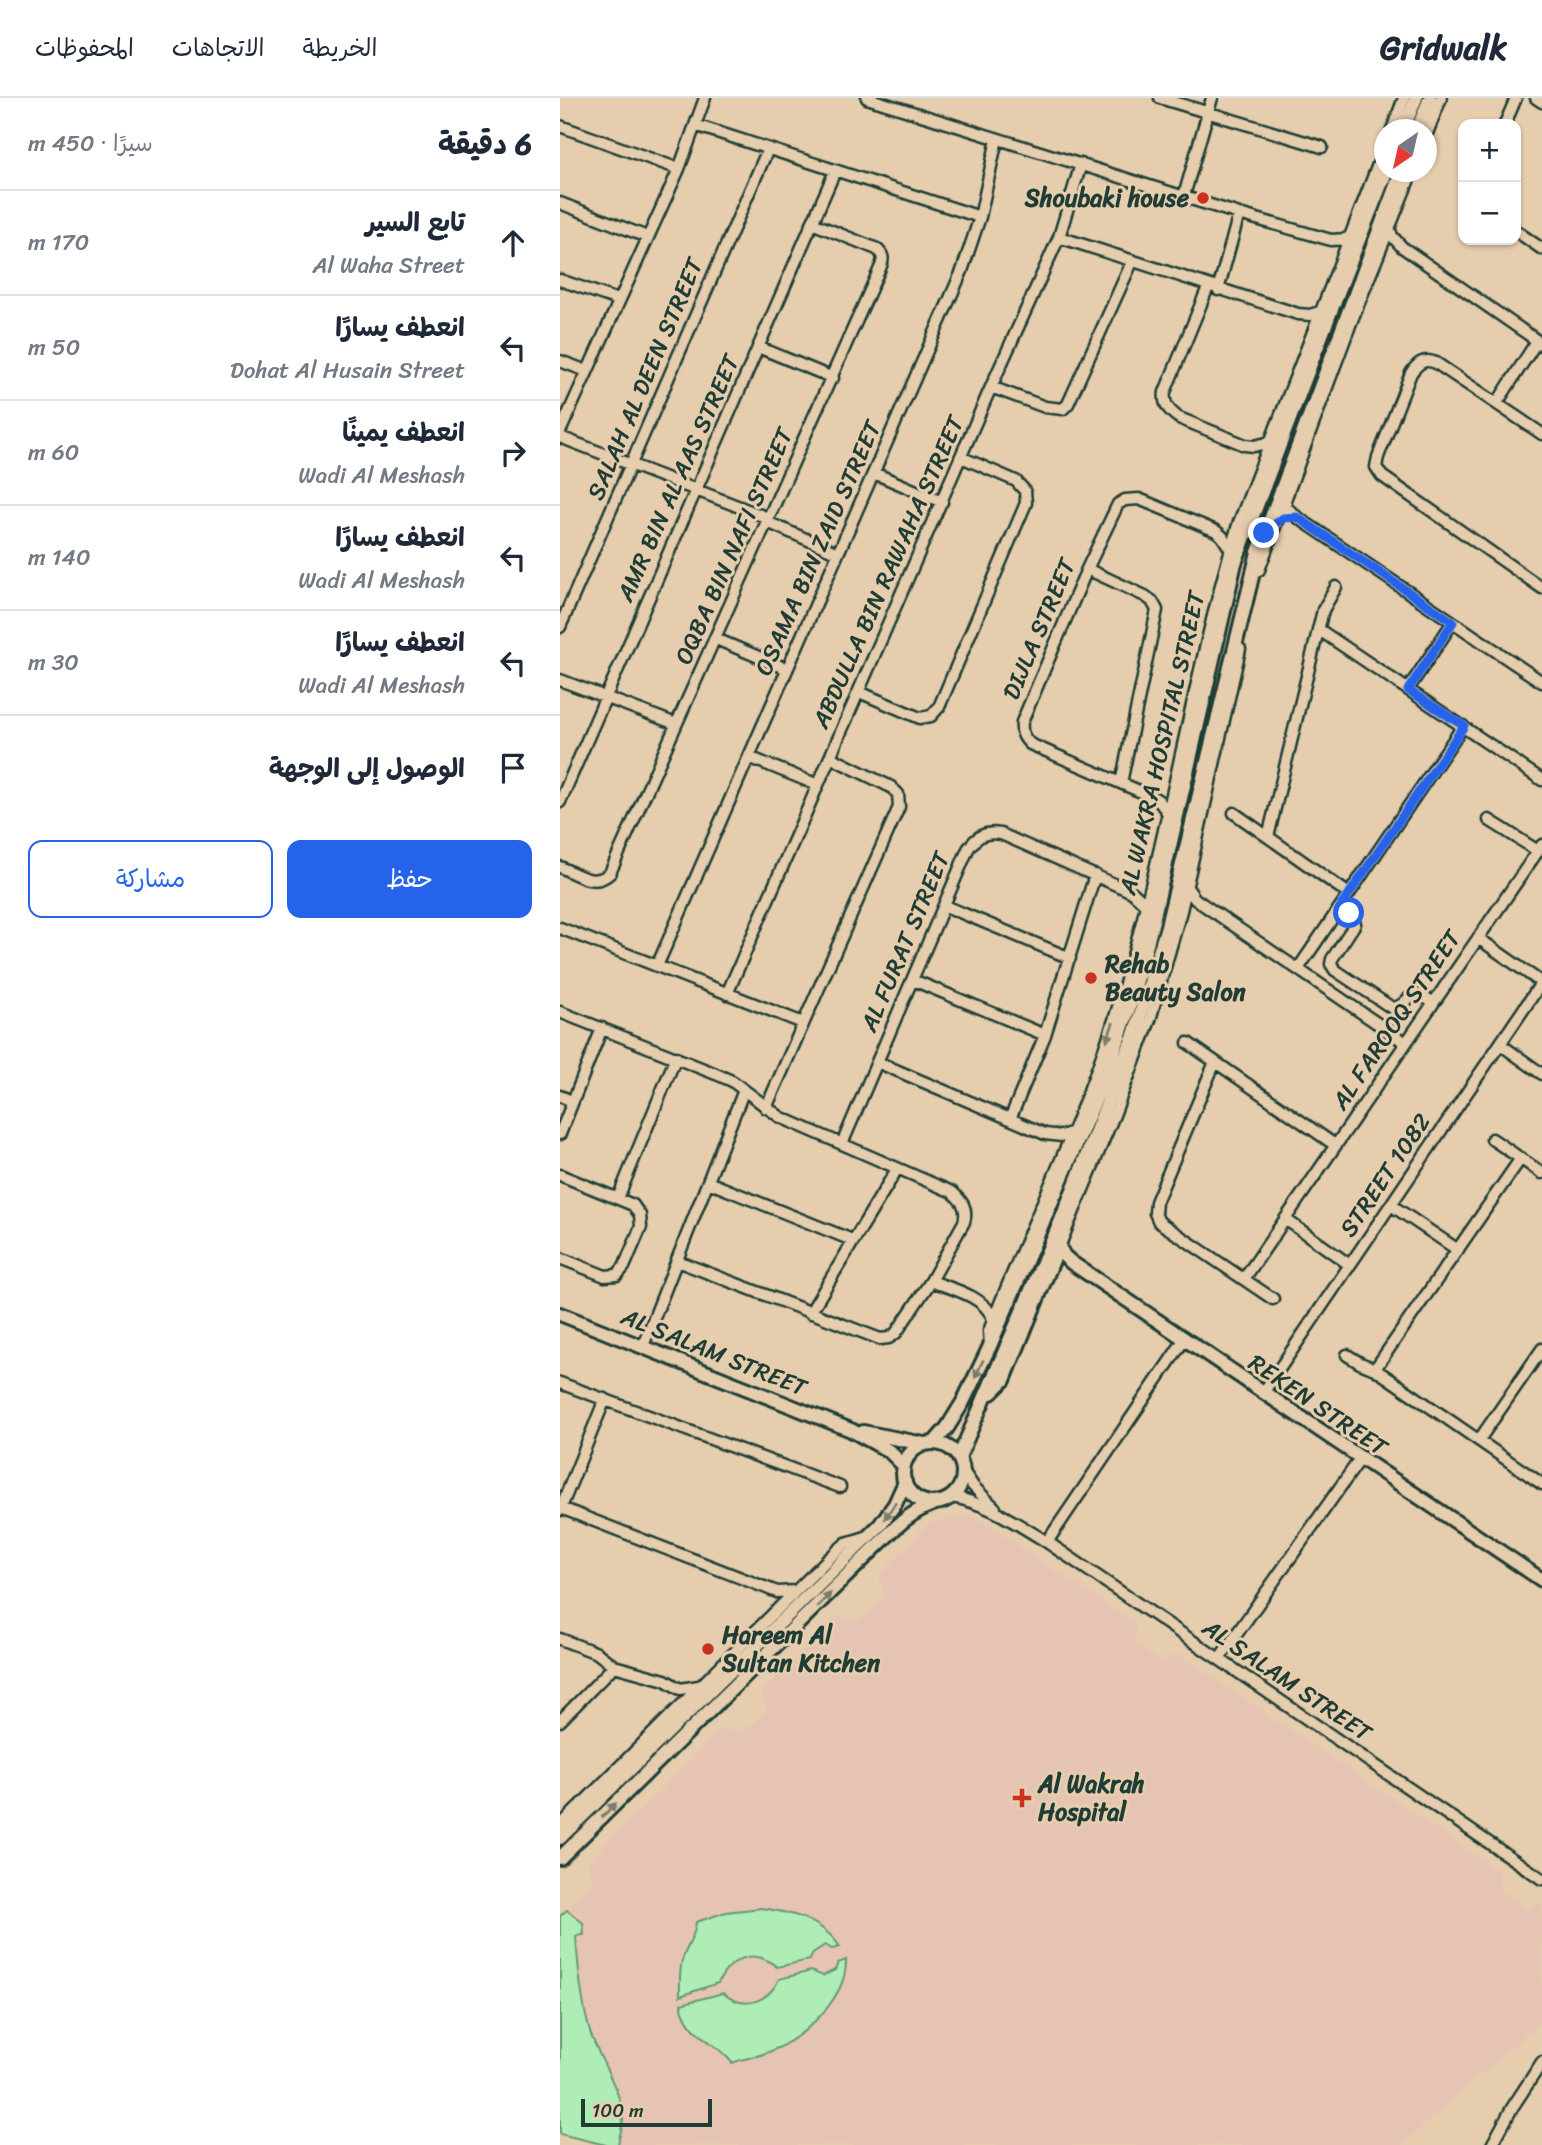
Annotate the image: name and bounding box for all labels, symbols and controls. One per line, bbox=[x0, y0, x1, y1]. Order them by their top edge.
text: Gridwalk bbox=[1380, 19, 1507, 77]
text: المحفوظات bbox=[35, 27, 134, 69]
text: الاتجاهات bbox=[172, 27, 265, 69]
text: الخريطة bbox=[303, 27, 377, 69]
text: 6 دقيقة bbox=[438, 117, 532, 171]
north arrow bbox=[1374, 119, 1437, 182]
map controls bbox=[1458, 119, 1521, 245]
button: + bbox=[1458, 119, 1521, 182]
text: سيرًا · 450 m bbox=[28, 123, 153, 164]
place label: Shoubaki house bbox=[1024, 177, 1190, 219]
button: − bbox=[1458, 182, 1521, 245]
marker: Shoubaki house bbox=[1195, 190, 1211, 206]
text: تابع السير bbox=[366, 199, 465, 245]
text: 170 m bbox=[28, 222, 89, 263]
icon: ahead bbox=[494, 224, 532, 262]
text: Al Waha Street bbox=[312, 245, 465, 286]
street label: SALAH AL DEEN STREET bbox=[575, 250, 716, 507]
text: انعطف يسارًا bbox=[335, 304, 465, 350]
text: 50 m bbox=[28, 327, 80, 368]
icon: left bbox=[494, 329, 532, 367]
street label: AMR BIN AL AAS STREET bbox=[604, 346, 752, 610]
text: Dohat Al Husain Street bbox=[230, 350, 465, 391]
street label: ABDULLA BIN RAWAHA STREET bbox=[800, 407, 977, 736]
text: انعطف يمينًا bbox=[342, 409, 465, 455]
street label: OSAMA BIN ZAID STREET bbox=[743, 412, 894, 683]
street label: OQBA BIN NAFI STREET bbox=[663, 419, 806, 671]
text: 60 m bbox=[28, 432, 79, 473]
icon: right bbox=[494, 434, 532, 472]
text: Wadi Al Meshash bbox=[298, 455, 465, 496]
text: انعطف يسارًا bbox=[335, 514, 465, 560]
route end bbox=[1248, 517, 1279, 548]
text: 140 m bbox=[28, 537, 90, 578]
icon: left bbox=[494, 539, 532, 577]
street label: DIJLA STREET bbox=[990, 550, 1088, 706]
text: Wadi Al Meshash bbox=[298, 560, 465, 601]
street label: AL WAKRA HOSPITAL STREET bbox=[1106, 585, 1218, 900]
text: انعطف يسارًا bbox=[335, 619, 465, 665]
text: 30 m bbox=[28, 642, 79, 683]
icon: left bbox=[494, 644, 532, 682]
text: Wadi Al Meshash bbox=[298, 665, 465, 706]
text: الوصول إلى الوجهة bbox=[269, 745, 465, 791]
icon: arrive bbox=[494, 749, 532, 787]
button: مشاركة bbox=[28, 840, 273, 918]
button: حفظ bbox=[287, 840, 532, 918]
street label: AL FURAT STREET bbox=[848, 844, 962, 1040]
route start bbox=[1333, 897, 1364, 928]
street label: AL FAROOQ STREET bbox=[1319, 920, 1473, 1120]
place label: Rehab Beauty Salon bbox=[1104, 943, 1246, 1013]
marker: Rehab Beauty Salon bbox=[1083, 970, 1099, 986]
one-way arrow bbox=[1104, 1022, 1115, 1043]
street label: STREET 1082 bbox=[1328, 1104, 1442, 1246]
street label: AL SALAM STREET bbox=[614, 1295, 814, 1409]
street label: REKEN STREET bbox=[1240, 1343, 1398, 1468]
one-way arrow bbox=[973, 1359, 984, 1380]
one-way arrow bbox=[883, 1502, 897, 1520]
one-way arrow bbox=[815, 1591, 832, 1608]
street label: AL SALAM STREET bbox=[1193, 1607, 1382, 1753]
place label: Hareem Al Sultan Kitchen bbox=[721, 1614, 880, 1684]
marker: Hareem Al Sultan Kitchen bbox=[700, 1641, 716, 1657]
place label: Al Wakrah Hospital bbox=[1037, 1763, 1145, 1833]
marker: Al Wakrah Hospital bbox=[1012, 1788, 1032, 1808]
one-way arrow bbox=[600, 1802, 617, 1819]
text: 100 m bbox=[592, 2094, 644, 2127]
scale bar bbox=[581, 2096, 712, 2128]

